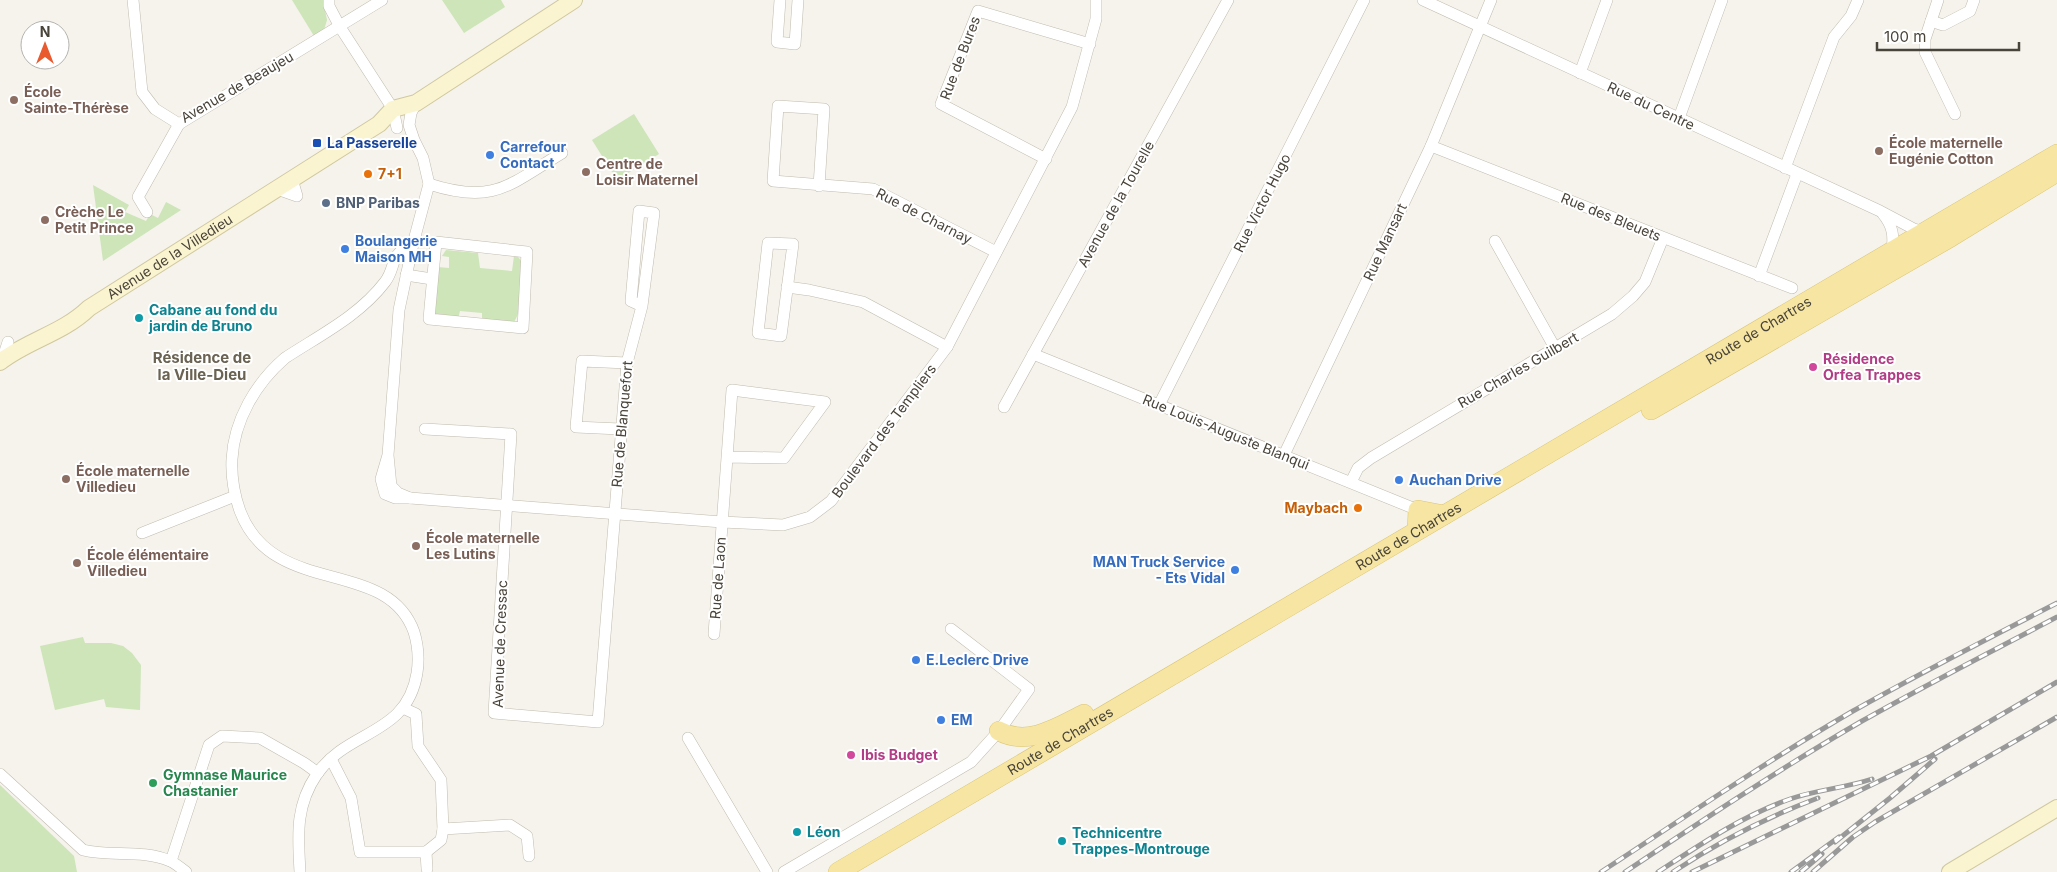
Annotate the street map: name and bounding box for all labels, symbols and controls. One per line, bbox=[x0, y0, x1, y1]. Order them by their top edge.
street label: Rue de Bures bbox=[936, 14, 983, 102]
north arrow bbox=[20, 20, 70, 70]
scale bar bbox=[1877, 20, 2020, 52]
text: N bbox=[40, 23, 50, 40]
text: 100 m bbox=[1884, 27, 1926, 46]
street label: Avenue de Beaujeu bbox=[177, 47, 296, 126]
street label: Rue du Centre bbox=[1605, 78, 1698, 133]
place label: École Sainte-Thérèse bbox=[24, 82, 129, 116]
marker: École Sainte-Thérèse bbox=[8, 94, 20, 106]
place label: École maternelle Eugénie Cotton bbox=[1889, 133, 2003, 167]
place label: La Passerelle bbox=[327, 134, 417, 151]
marker: La Passerelle bbox=[311, 137, 323, 149]
place label: Carrefour Contact bbox=[500, 138, 567, 171]
street label: Avenue de la Tourelle bbox=[1074, 138, 1157, 270]
marker: École maternelle Eugénie Cotton bbox=[1873, 145, 1885, 157]
marker: Carrefour Contact bbox=[484, 149, 496, 161]
street label: Rue Victor Hugo bbox=[1229, 151, 1294, 255]
place label: Centre de Loisir Maternel bbox=[596, 155, 698, 188]
place label: 7+1 bbox=[378, 165, 402, 182]
marker: Centre de Loisir Maternel bbox=[580, 166, 592, 178]
marker: 7+1 bbox=[362, 168, 374, 180]
street label: Rue de Charnay bbox=[873, 184, 975, 247]
street label: Rue des Bleuets bbox=[1559, 189, 1664, 244]
place label: BNP Paribas bbox=[336, 194, 420, 211]
marker: BNP Paribas bbox=[320, 197, 332, 209]
street label: Rue Mansart bbox=[1359, 200, 1410, 283]
place label: Crèche Le Petit Prince bbox=[55, 203, 134, 236]
street label: Avenue de la Villedieu bbox=[103, 210, 235, 303]
marker: Crèche Le Petit Prince bbox=[39, 214, 51, 226]
place label: Boulangerie Maison MH bbox=[355, 232, 437, 265]
marker: Boulangerie Maison MH bbox=[339, 243, 351, 255]
street label: Route de Chartres bbox=[1702, 292, 1814, 368]
place label: Cabane au fond du jardin de Bruno bbox=[148, 301, 277, 334]
marker: Cabane au fond du jardin de Bruno bbox=[133, 312, 145, 324]
street label: Rue Charles Guilbert bbox=[1454, 328, 1581, 411]
district label: Résidence de la Ville-Dieu bbox=[153, 348, 251, 384]
place label: Résidence Orfea Trappes bbox=[1823, 350, 1921, 383]
street label: Rue de Blanquefort bbox=[607, 360, 636, 488]
street label: Boulevard des Templiers bbox=[828, 361, 939, 501]
marker: Résidence Orfea Trappes bbox=[1807, 361, 1819, 373]
street label: Rue Louis-Auguste Blanqui bbox=[1140, 390, 1312, 473]
place label: École maternelle Villedieu bbox=[76, 461, 190, 495]
place label: Auchan Drive bbox=[1409, 471, 1501, 488]
marker: École maternelle Villedieu bbox=[60, 473, 72, 485]
marker: Auchan Drive bbox=[1393, 474, 1405, 486]
street label: Route de Chartres bbox=[1352, 498, 1464, 573]
place label: Maybach bbox=[1285, 499, 1348, 516]
marker: Maybach bbox=[1352, 502, 1364, 514]
place label: École maternelle Les Lutins bbox=[426, 528, 540, 562]
street label: Rue de Laon bbox=[706, 536, 729, 620]
marker: École maternelle Les Lutins bbox=[410, 540, 422, 552]
place label: École élémentaire Villedieu bbox=[87, 545, 209, 579]
place label: MAN Truck Service - Ets Vidal bbox=[1093, 553, 1225, 586]
marker: École élémentaire Villedieu bbox=[71, 557, 83, 569]
marker: MAN Truck Service - Ets Vidal bbox=[1229, 564, 1241, 576]
street label: Avenue de Cressac bbox=[489, 580, 510, 708]
place label: E.Leclerc Drive bbox=[926, 651, 1029, 668]
marker: E.Leclerc Drive bbox=[910, 654, 922, 666]
street label: Route de Chartres bbox=[1004, 703, 1116, 778]
place label: EM bbox=[951, 711, 973, 728]
marker: EM bbox=[935, 714, 947, 726]
place label: Ibis Budget bbox=[861, 746, 938, 763]
marker: Ibis Budget bbox=[845, 749, 857, 761]
place label: Gymnase Maurice Chastanier bbox=[163, 766, 287, 799]
marker: Gymnase Maurice Chastanier bbox=[147, 777, 159, 789]
place label: Léon bbox=[807, 823, 841, 840]
place label: Technicentre Trappes-Montrouge bbox=[1072, 824, 1210, 857]
marker: Léon bbox=[791, 826, 803, 838]
marker: Technicentre Trappes-Montrouge bbox=[1056, 835, 1068, 847]

